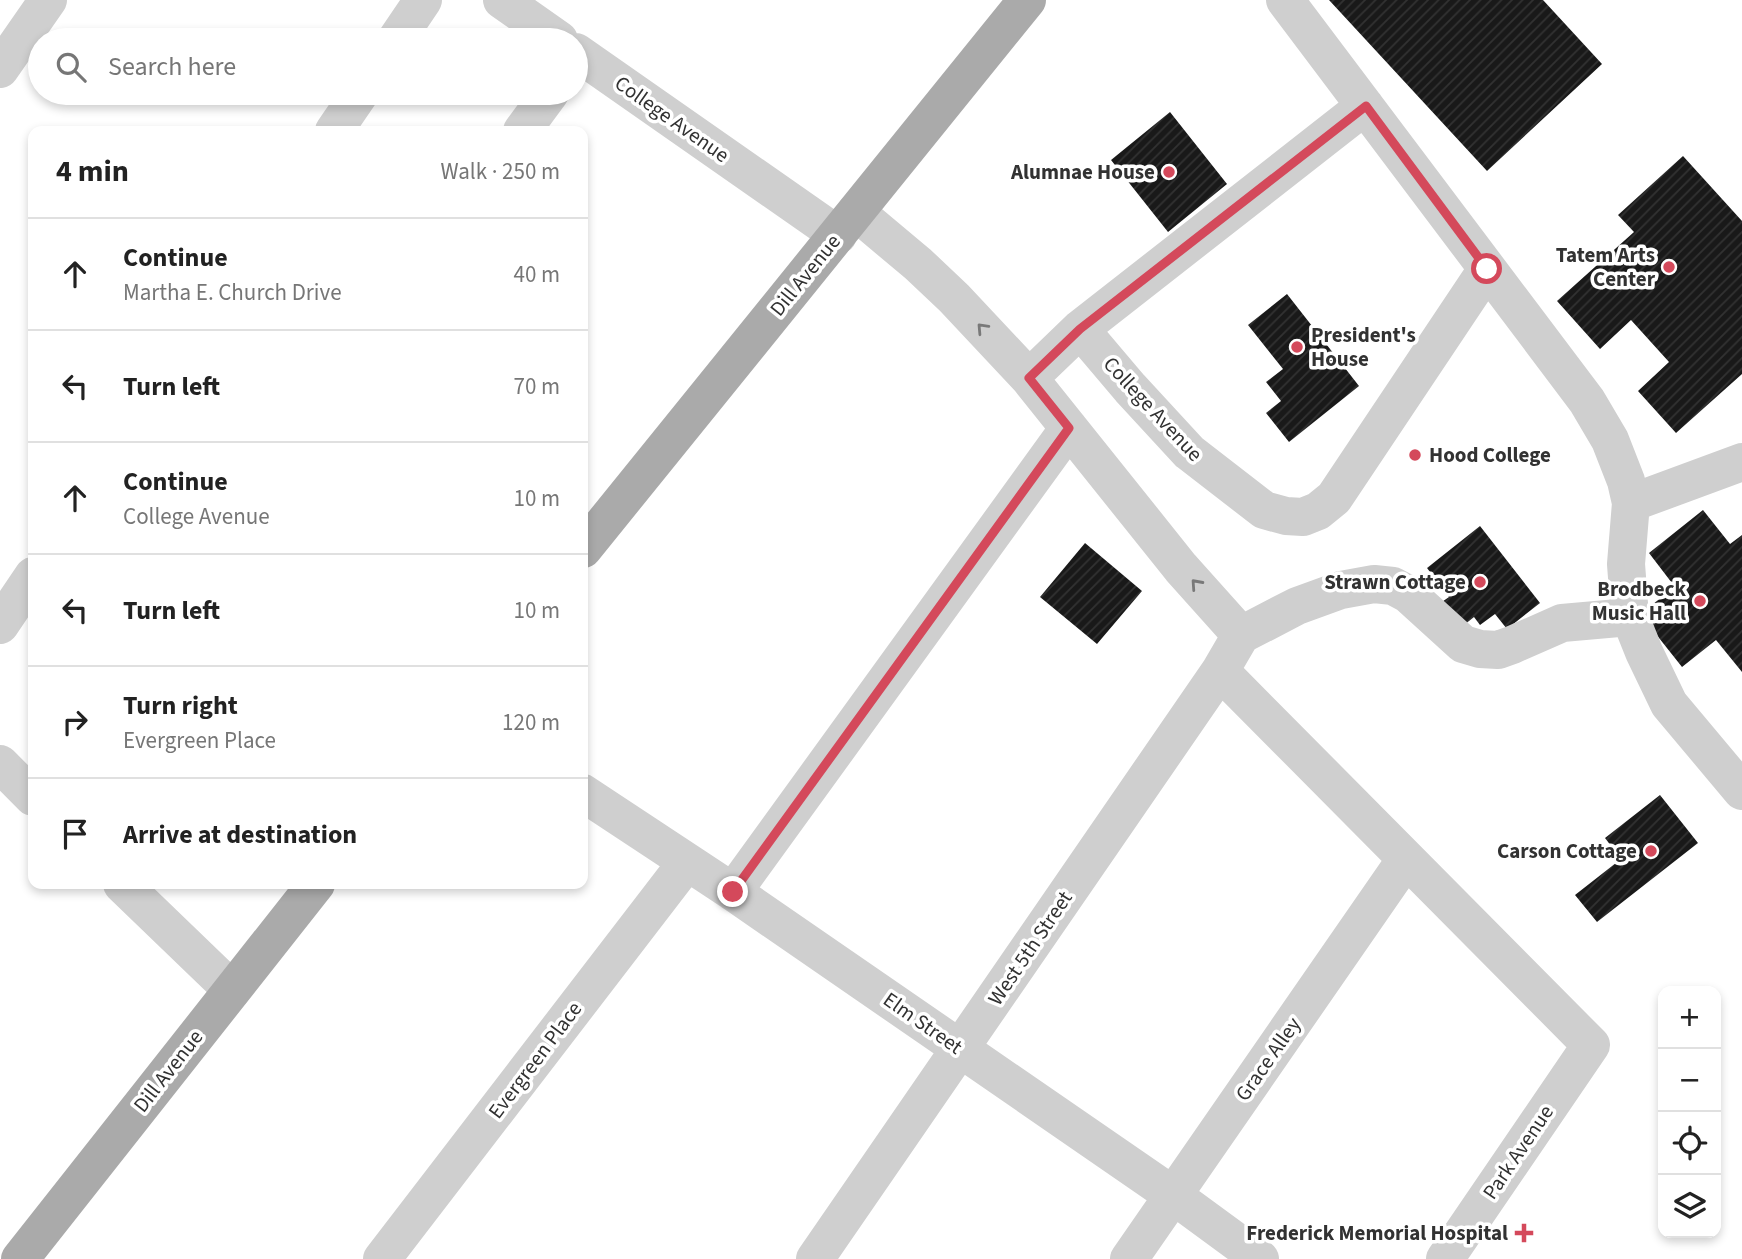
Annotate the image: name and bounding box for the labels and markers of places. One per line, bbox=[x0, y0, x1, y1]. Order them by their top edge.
place label: Alumnae House bbox=[1010, 157, 1155, 187]
marker: Alumnae House bbox=[1161, 164, 1177, 180]
place label: Tatem Arts Center bbox=[1556, 240, 1656, 294]
marker: Tatem Arts Center bbox=[1661, 259, 1677, 275]
place label: President's House bbox=[1311, 320, 1416, 374]
marker: President's House bbox=[1289, 339, 1305, 355]
place label: Hood College bbox=[1429, 440, 1551, 470]
marker: Hood College bbox=[1407, 447, 1423, 463]
place label: Strawn Cottage bbox=[1324, 567, 1466, 597]
marker: Strawn Cottage bbox=[1472, 574, 1488, 590]
place label: Brodbeck Music Hall bbox=[1592, 574, 1686, 628]
marker: Brodbeck Music Hall bbox=[1692, 593, 1708, 609]
place label: Carson Cottage bbox=[1497, 836, 1637, 866]
marker: Carson Cottage bbox=[1643, 843, 1659, 859]
place label: Frederick Memorial Hospital bbox=[1246, 1218, 1508, 1248]
marker: Frederick Memorial Hospital bbox=[1514, 1223, 1534, 1243]

